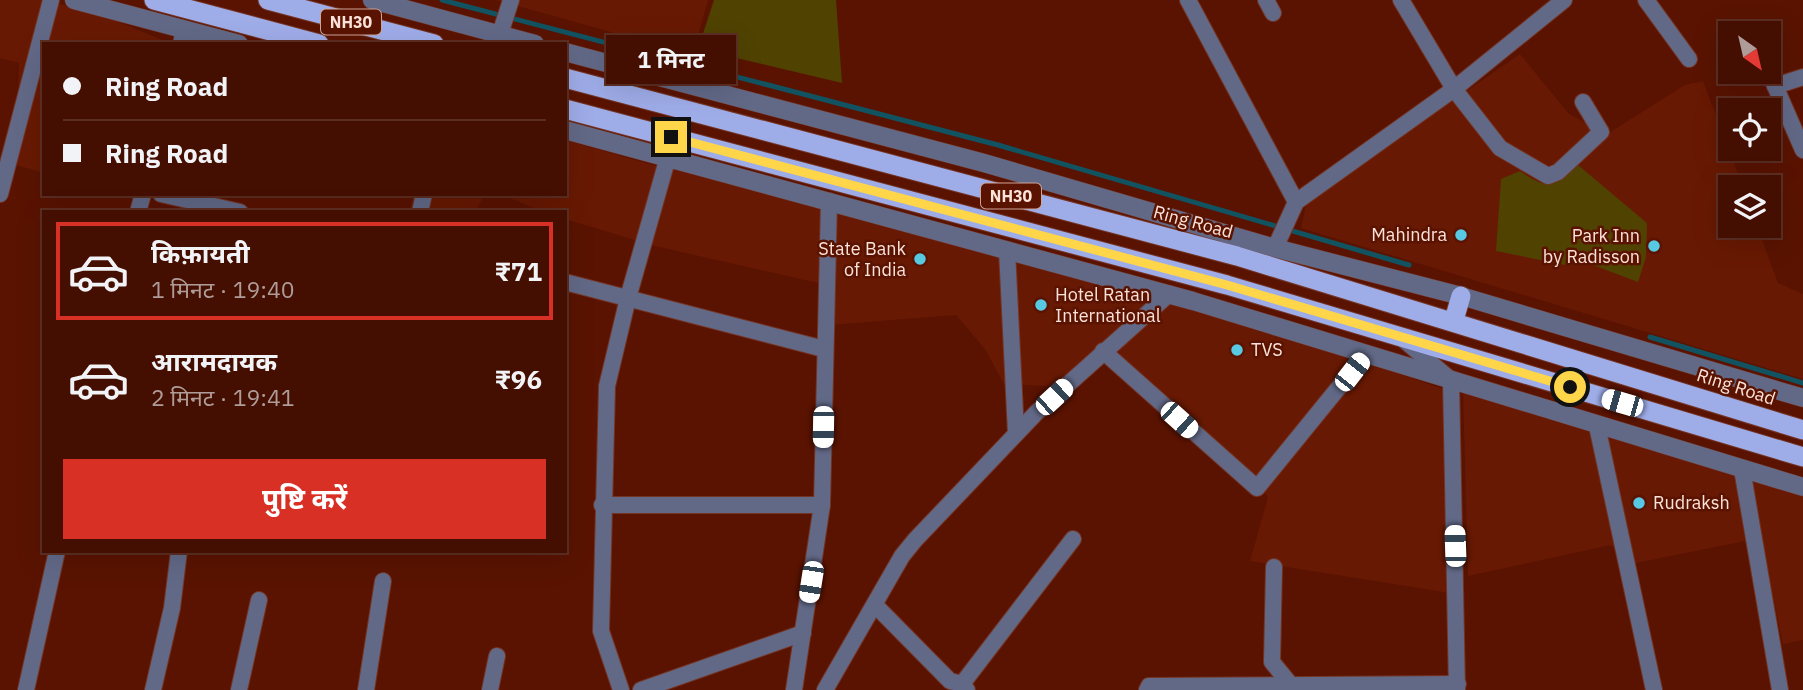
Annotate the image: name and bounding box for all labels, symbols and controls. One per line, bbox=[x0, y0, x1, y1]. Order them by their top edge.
road number: NH30 bbox=[321, 10, 381, 34]
north arrow bbox=[1718, 21, 1782, 84]
map controls bbox=[1718, 21, 1781, 238]
callout: 1 मिनट bbox=[606, 36, 736, 85]
text: 1 मिनट bbox=[637, 44, 705, 74]
text: Ring Road bbox=[105, 69, 228, 103]
button: locate bbox=[1718, 98, 1781, 161]
route end bbox=[655, 121, 687, 153]
text: Ring Road bbox=[105, 136, 228, 170]
button: layers bbox=[1718, 175, 1781, 238]
road number: NH30 bbox=[981, 184, 1041, 208]
street label: Ring Road bbox=[1151, 200, 1235, 243]
place label: Mahindra bbox=[1371, 223, 1447, 246]
place label: Park Inn by Radisson bbox=[1543, 224, 1640, 268]
marker: Mahindra bbox=[1453, 227, 1469, 243]
text: किफ़ायती bbox=[151, 236, 250, 270]
place label: State Bank of India bbox=[818, 237, 907, 281]
marker: Park Inn by Radisson bbox=[1646, 238, 1662, 254]
icon: car bbox=[67, 240, 130, 303]
marker: State Bank of India bbox=[912, 251, 928, 267]
text: ₹71 bbox=[494, 254, 542, 288]
text: 1 मिनट · 19:40 bbox=[151, 274, 295, 304]
place label: Hotel Ratan International bbox=[1055, 283, 1161, 327]
marker: Hotel Ratan International bbox=[1033, 297, 1049, 313]
place label: TVS bbox=[1251, 338, 1283, 361]
marker: TVS bbox=[1229, 342, 1245, 358]
text: आरामदायक bbox=[151, 344, 277, 378]
icon: car bbox=[67, 348, 130, 411]
car bbox=[1331, 349, 1374, 395]
text: ₹96 bbox=[494, 362, 542, 396]
street label: Ring Road bbox=[1694, 363, 1778, 410]
route start bbox=[1554, 371, 1586, 403]
car bbox=[1032, 375, 1077, 419]
text: 2 मिनट · 19:41 bbox=[151, 382, 295, 412]
car bbox=[1599, 387, 1646, 419]
car bbox=[1157, 398, 1202, 442]
car bbox=[813, 406, 834, 448]
button: पुष्टि करें bbox=[63, 459, 546, 539]
place label: Rudraksh bbox=[1653, 491, 1730, 514]
marker: Rudraksh bbox=[1631, 495, 1647, 511]
car bbox=[1444, 525, 1467, 567]
car bbox=[798, 560, 825, 604]

